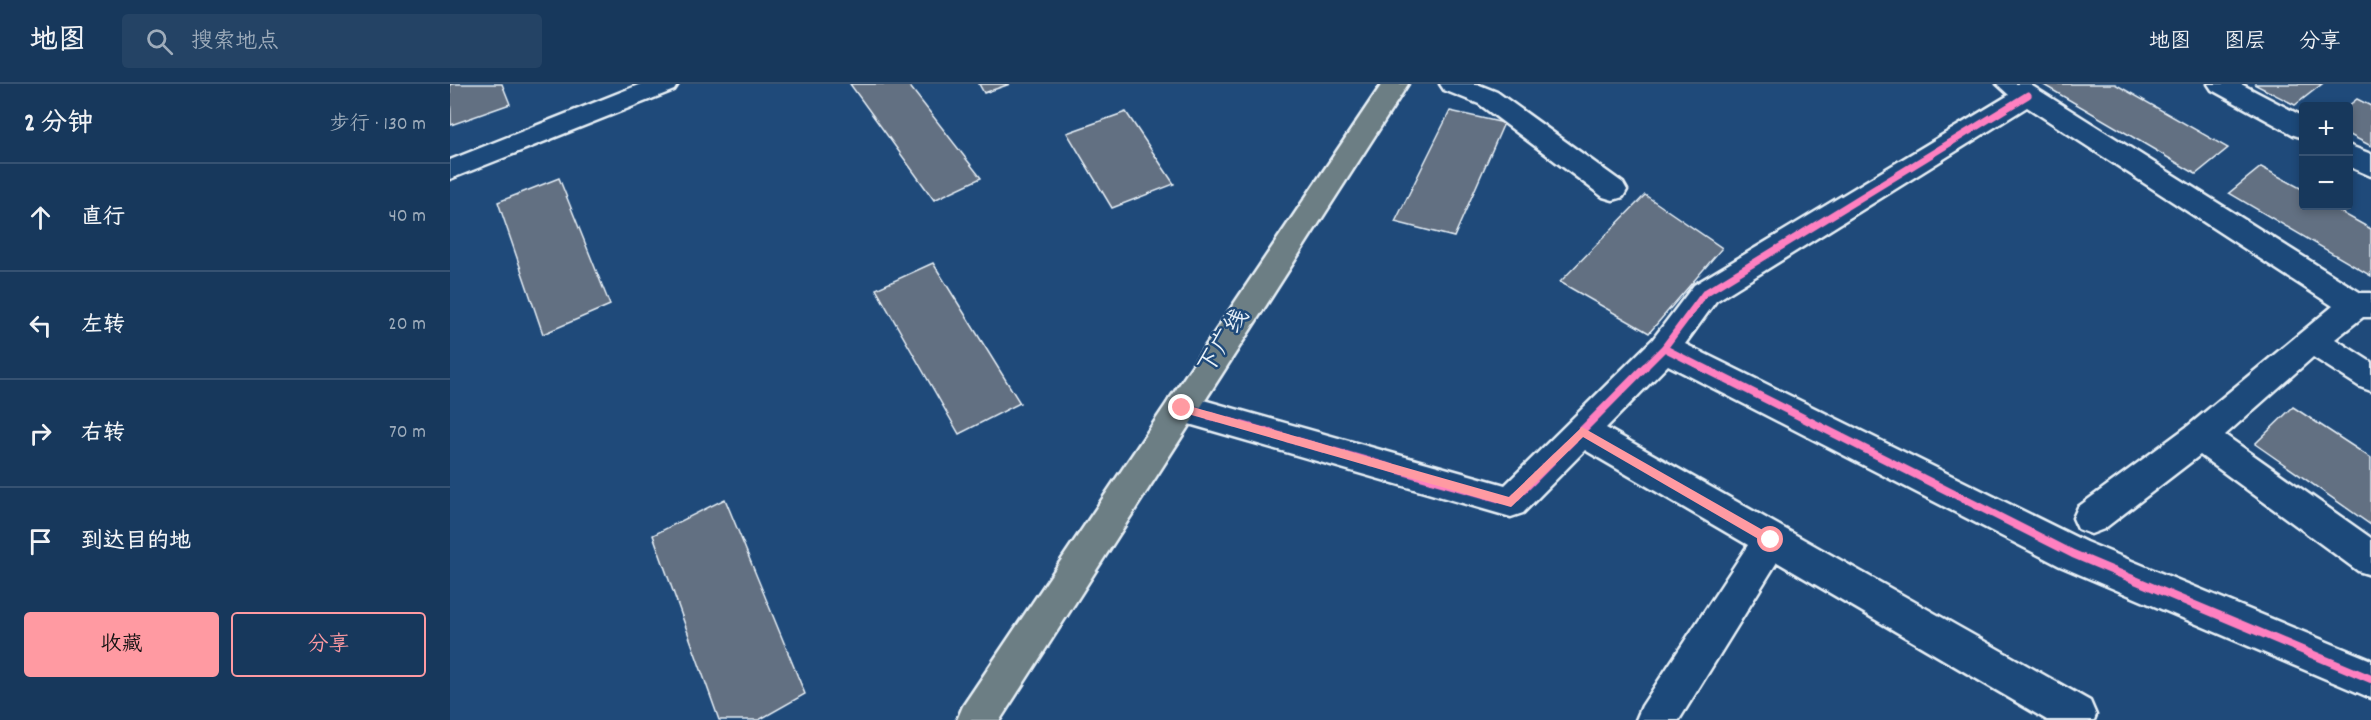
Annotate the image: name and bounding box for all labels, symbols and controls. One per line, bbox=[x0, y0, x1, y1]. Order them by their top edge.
search box bbox=[122, 14, 542, 68]
text: 地图 bbox=[30, 23, 86, 63]
icon: search bbox=[143, 25, 176, 58]
text: 搜索地点 bbox=[191, 27, 279, 58]
text: 地图 bbox=[2149, 28, 2191, 58]
text: 图层 bbox=[2224, 28, 2266, 58]
text: 分享 bbox=[2299, 28, 2341, 58]
map controls bbox=[2299, 102, 2353, 210]
button: + bbox=[2299, 102, 2353, 156]
text: 2 分钟 bbox=[24, 106, 93, 143]
text: 步行 · 130 m bbox=[330, 111, 426, 139]
button: − bbox=[2299, 156, 2353, 210]
icon: ahead bbox=[24, 201, 57, 234]
text: 直行 bbox=[81, 203, 125, 234]
text: 40 m bbox=[388, 203, 426, 231]
street label: 下广线 bbox=[1191, 303, 1259, 381]
icon: left bbox=[24, 309, 57, 342]
text: 左转 bbox=[81, 311, 125, 342]
text: 20 m bbox=[388, 311, 426, 339]
route end bbox=[1168, 394, 1194, 420]
icon: right bbox=[24, 417, 57, 450]
text: 右转 bbox=[81, 419, 125, 450]
text: 70 m bbox=[389, 419, 426, 447]
icon: arrive bbox=[24, 525, 57, 558]
route start bbox=[1757, 526, 1783, 552]
text: 到达目的地 bbox=[81, 527, 191, 558]
button: 收藏 bbox=[24, 612, 219, 677]
button: 分享 bbox=[231, 612, 426, 677]

